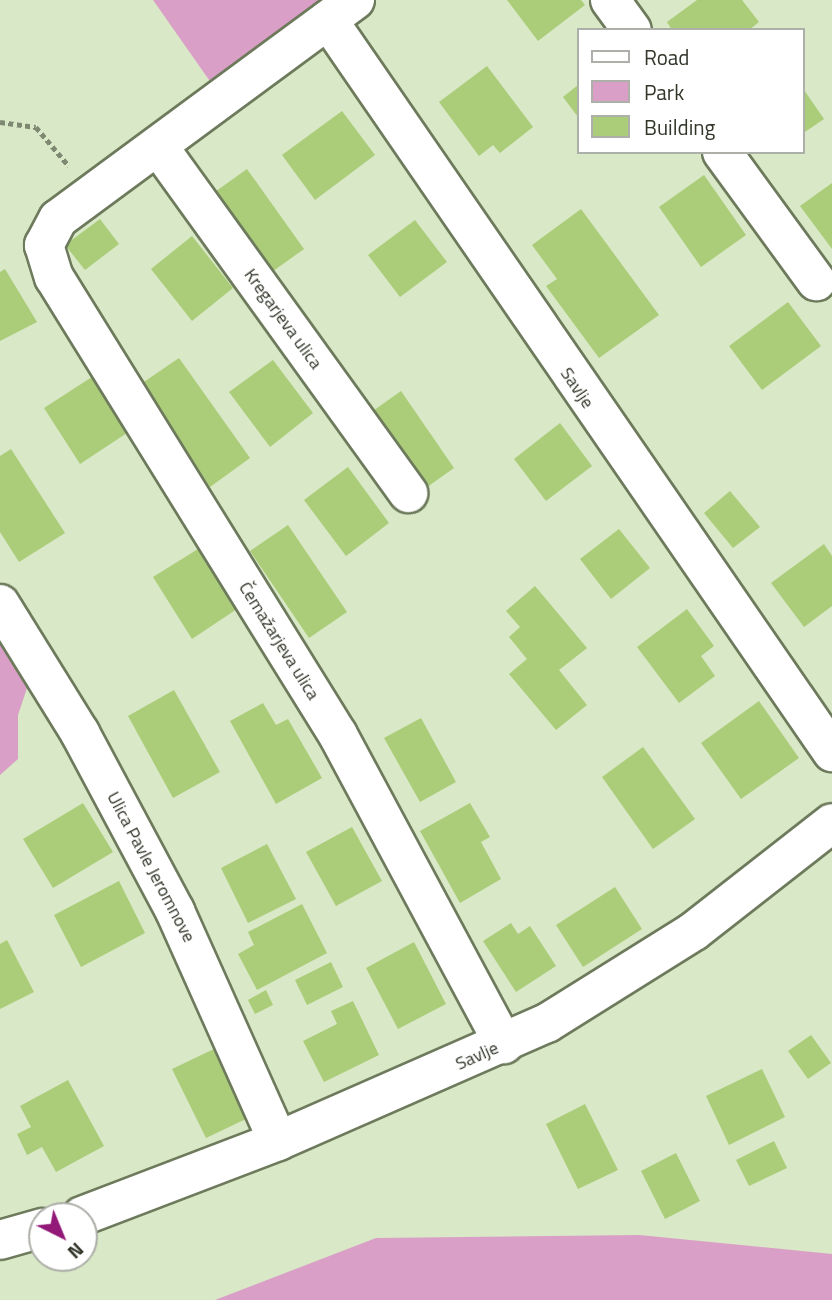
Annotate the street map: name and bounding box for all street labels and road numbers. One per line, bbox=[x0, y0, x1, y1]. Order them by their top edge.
street label: Kregarjeva ulica bbox=[239, 265, 327, 373]
street label: Savlje bbox=[556, 364, 598, 412]
street label: Čemažarjeva ulica bbox=[234, 578, 324, 704]
street label: Ulica Pavle Jeromnove bbox=[102, 788, 200, 946]
street label: Savlje bbox=[452, 1037, 502, 1075]

